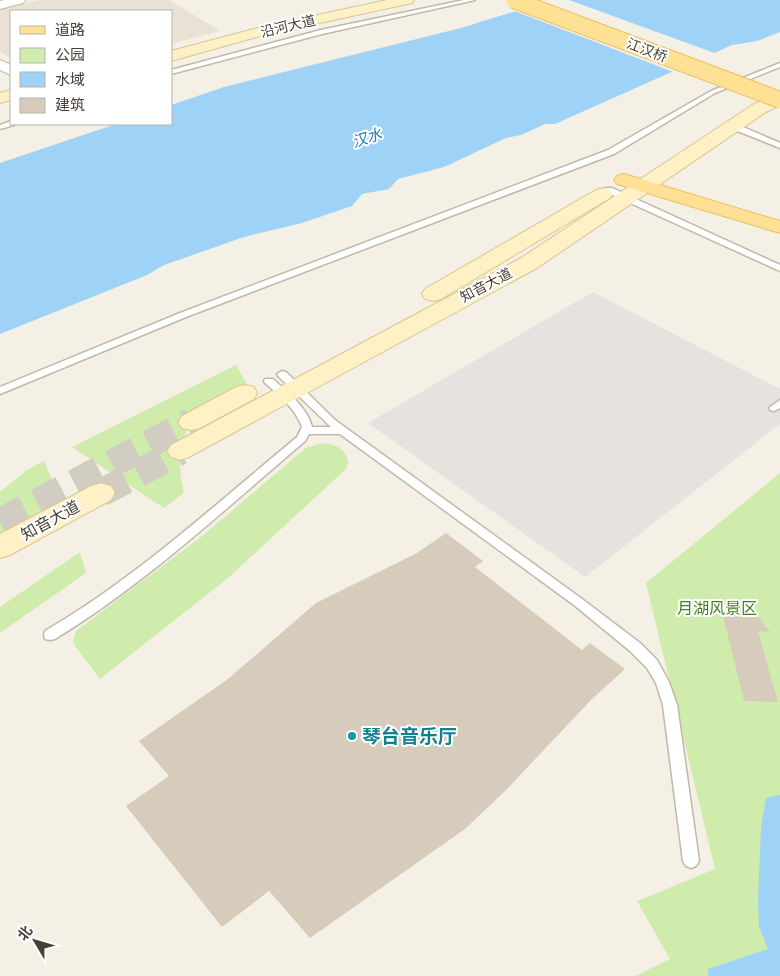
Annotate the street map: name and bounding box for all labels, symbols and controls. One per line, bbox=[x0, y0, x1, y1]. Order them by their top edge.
legend bbox=[10, 10, 172, 125]
street label: 沿河大道 bbox=[259, 12, 317, 40]
text: 道路 bbox=[55, 21, 85, 38]
street label: 江汉桥 bbox=[625, 35, 669, 65]
text: 公园 bbox=[55, 46, 85, 63]
text: 水域 bbox=[55, 71, 85, 88]
text: 建筑 bbox=[55, 96, 85, 113]
water label: 汉水 bbox=[350, 124, 385, 150]
street label: 知音大道 bbox=[458, 265, 514, 305]
street label: 知音大道 bbox=[18, 497, 82, 543]
park label: 月湖风景区 bbox=[677, 599, 757, 617]
place label: 琴台音乐厅 bbox=[362, 725, 457, 747]
marker: 琴台音乐厅 bbox=[346, 730, 358, 742]
north arrow bbox=[10, 916, 60, 966]
text: 北 bbox=[14, 923, 35, 943]

